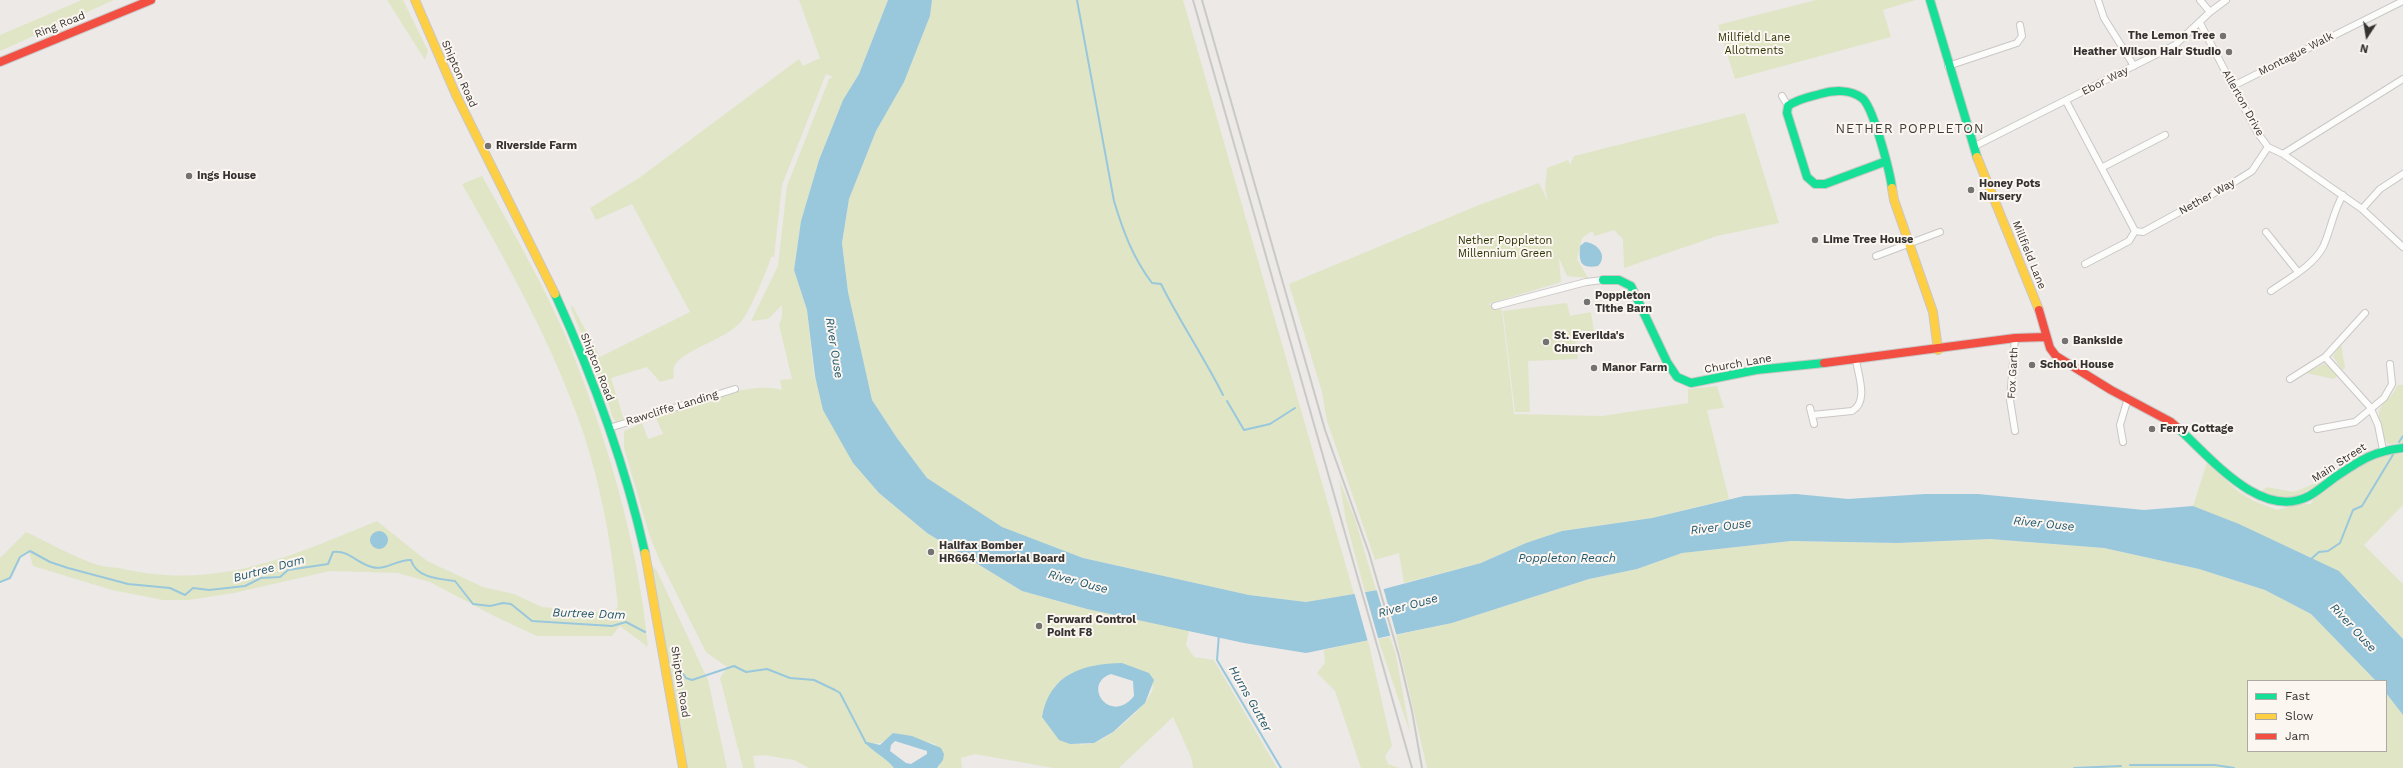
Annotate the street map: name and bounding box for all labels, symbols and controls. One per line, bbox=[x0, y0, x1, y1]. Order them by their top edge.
street label: Ring Road bbox=[33, 9, 87, 41]
north arrow bbox=[2347, 16, 2387, 56]
place label: The Lemon Tree bbox=[2128, 29, 2215, 43]
street label: Montague Walk bbox=[2256, 29, 2336, 79]
park label: Millfield Lane Allotments bbox=[1718, 31, 1790, 57]
marker: The Lemon Tree bbox=[2218, 31, 2228, 41]
street label: Shipton Road bbox=[438, 38, 480, 110]
text: N bbox=[2359, 41, 2370, 55]
place label: Heather Wilson Hair Studio bbox=[2073, 45, 2221, 59]
marker: Heather Wilson Hair Studio bbox=[2224, 47, 2234, 57]
street label: Ebor Way bbox=[2080, 64, 2130, 98]
street label: Allerton Drive bbox=[2219, 68, 2267, 138]
district label: NETHER POPPLETON bbox=[1835, 121, 1985, 137]
place label: Riverside Farm bbox=[496, 139, 577, 153]
marker: Riverside Farm bbox=[483, 141, 493, 151]
place label: Ings House bbox=[197, 169, 256, 183]
marker: Ings House bbox=[184, 171, 194, 181]
street label: Nether Way bbox=[2177, 176, 2237, 218]
place label: Honey Pots Nursery bbox=[1979, 177, 2040, 203]
marker: Honey Pots Nursery bbox=[1966, 185, 1976, 195]
street label: Millfield Lane bbox=[2009, 219, 2049, 291]
place label: Lime Tree House bbox=[1823, 233, 1913, 247]
park label: Nether Poppleton Millennium Green bbox=[1458, 234, 1552, 260]
marker: Lime Tree House bbox=[1810, 235, 1820, 245]
place label: Poppleton Tithe Barn bbox=[1595, 289, 1652, 315]
marker: Poppleton Tithe Barn bbox=[1582, 297, 1592, 307]
water label: River Ouse bbox=[822, 317, 846, 379]
place label: St. Everilda's Church bbox=[1554, 329, 1624, 355]
street label: Shipton Road bbox=[577, 331, 617, 403]
place label: Bankside bbox=[2073, 334, 2123, 348]
marker: Bankside bbox=[2060, 336, 2070, 346]
marker: St. Everilda's Church bbox=[1541, 337, 1551, 347]
street label: Fox Garth bbox=[2005, 347, 2021, 399]
street label: Church Lane bbox=[1703, 352, 1773, 376]
place label: School House bbox=[2040, 358, 2114, 372]
marker: School House bbox=[2027, 360, 2037, 370]
place label: Manor Farm bbox=[1602, 361, 1667, 375]
marker: Manor Farm bbox=[1589, 363, 1599, 373]
street label: Rawcliffe Landing bbox=[624, 388, 720, 428]
place label: Ferry Cottage bbox=[2160, 422, 2234, 436]
marker: Ferry Cottage bbox=[2147, 424, 2157, 434]
street label: Main Street bbox=[2309, 441, 2369, 485]
water label: River Ouse bbox=[2013, 514, 2075, 534]
water label: River Ouse bbox=[1690, 516, 1752, 538]
place label: Halifax Bomber HR664 Memorial Board bbox=[939, 539, 1065, 565]
marker: Halifax Bomber HR664 Memorial Board bbox=[926, 547, 936, 557]
water label: Poppleton Reach bbox=[1518, 551, 1616, 565]
water label: Burtree Dam bbox=[232, 553, 306, 585]
water label: River Ouse bbox=[1047, 567, 1109, 597]
water label: River Ouse bbox=[1377, 591, 1439, 621]
water label: River Ouse bbox=[2327, 601, 2379, 655]
water label: Burtree Dam bbox=[552, 606, 626, 622]
place label: Forward Control Point F8 bbox=[1047, 613, 1136, 639]
marker: Forward Control Point F8 bbox=[1034, 621, 1044, 631]
street label: Shipton Road bbox=[668, 645, 692, 719]
water label: Hurns Gutter bbox=[1225, 663, 1275, 735]
legend bbox=[2247, 680, 2387, 752]
text: Fast bbox=[2285, 689, 2310, 703]
text: Slow bbox=[2285, 709, 2313, 723]
text: Jam bbox=[2285, 729, 2310, 743]

